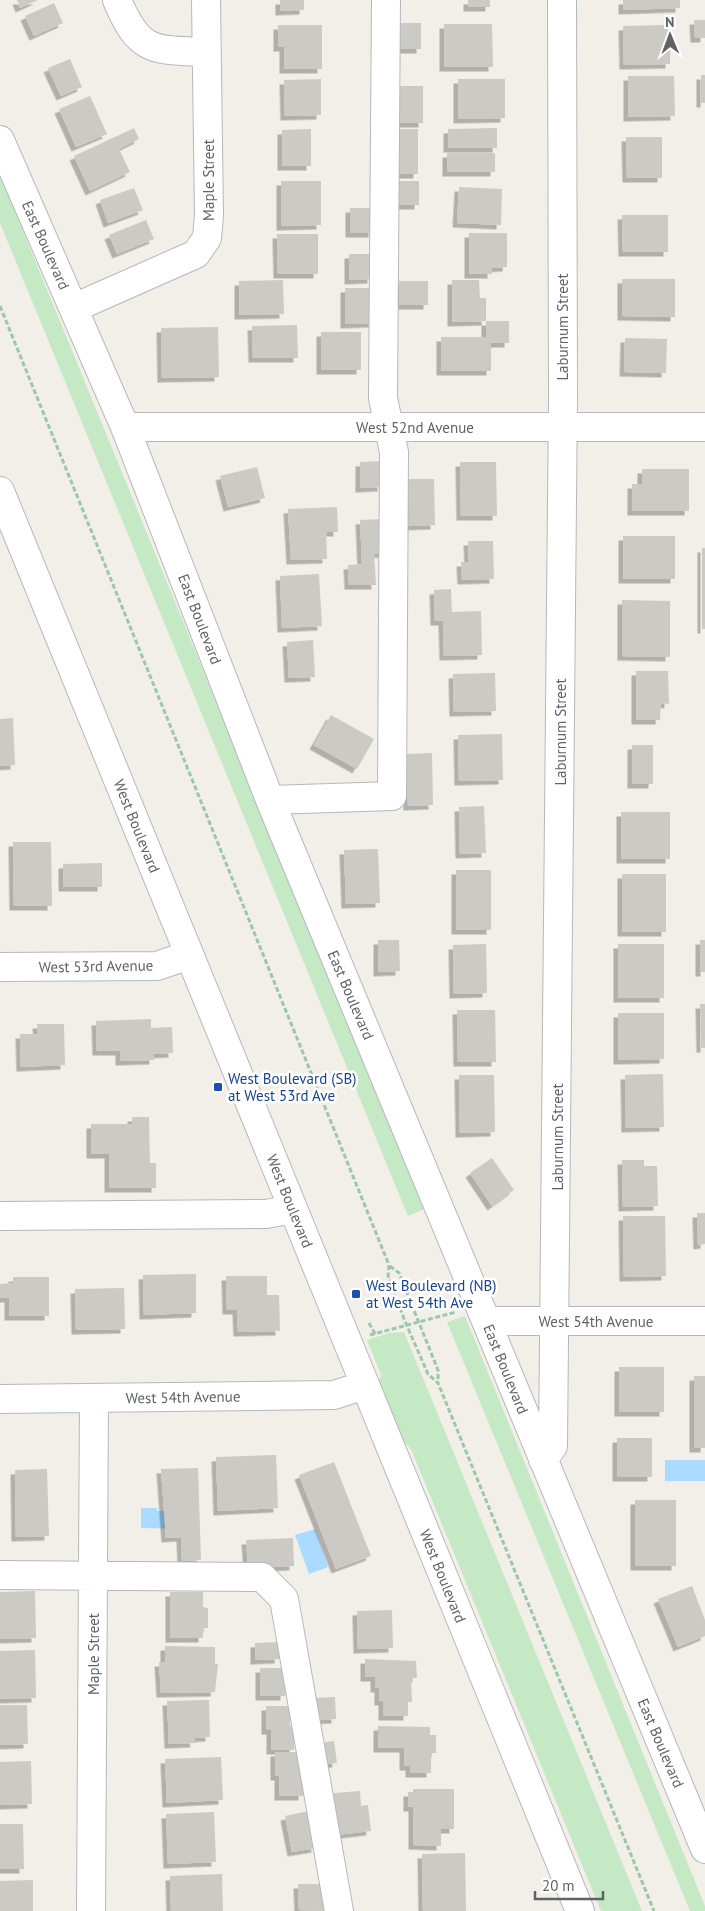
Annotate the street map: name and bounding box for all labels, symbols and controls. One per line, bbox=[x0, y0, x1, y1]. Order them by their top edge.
north arrow bbox=[645, 10, 695, 60]
text: N bbox=[665, 13, 675, 31]
street label: Maple Street bbox=[199, 139, 218, 221]
street label: East Boulevard bbox=[18, 198, 74, 292]
street label: Laburnum Street bbox=[553, 274, 572, 380]
street label: West 52nd Avenue bbox=[356, 418, 474, 437]
street label: East Boulevard bbox=[174, 571, 226, 667]
street label: Laburnum Street bbox=[551, 679, 570, 785]
street label: West Boulevard bbox=[110, 776, 164, 876]
street label: East Boulevard bbox=[324, 947, 378, 1043]
street label: West 53rd Avenue bbox=[38, 956, 154, 976]
place label: West Boulevard (SB) at West 53rd Ave bbox=[228, 1069, 356, 1105]
marker: West Boulevard (SB) at West 53rd Ave bbox=[212, 1081, 224, 1093]
street label: Laburnum Street bbox=[548, 1084, 567, 1190]
street label: West Boulevard bbox=[263, 1151, 317, 1251]
place label: West Boulevard (NB) at West 54th Ave bbox=[366, 1276, 496, 1312]
marker: West Boulevard (NB) at West 54th Ave bbox=[350, 1288, 362, 1300]
street label: West 54th Avenue bbox=[539, 1312, 653, 1331]
street label: East Boulevard bbox=[479, 1321, 533, 1417]
street label: West 54th Avenue bbox=[125, 1386, 241, 1408]
street label: West Boulevard bbox=[416, 1526, 470, 1626]
street label: Maple Street bbox=[84, 1613, 103, 1695]
street label: East Boulevard bbox=[634, 1695, 688, 1791]
scale bar bbox=[535, 1868, 602, 1900]
text: 20 m bbox=[542, 1876, 575, 1895]

